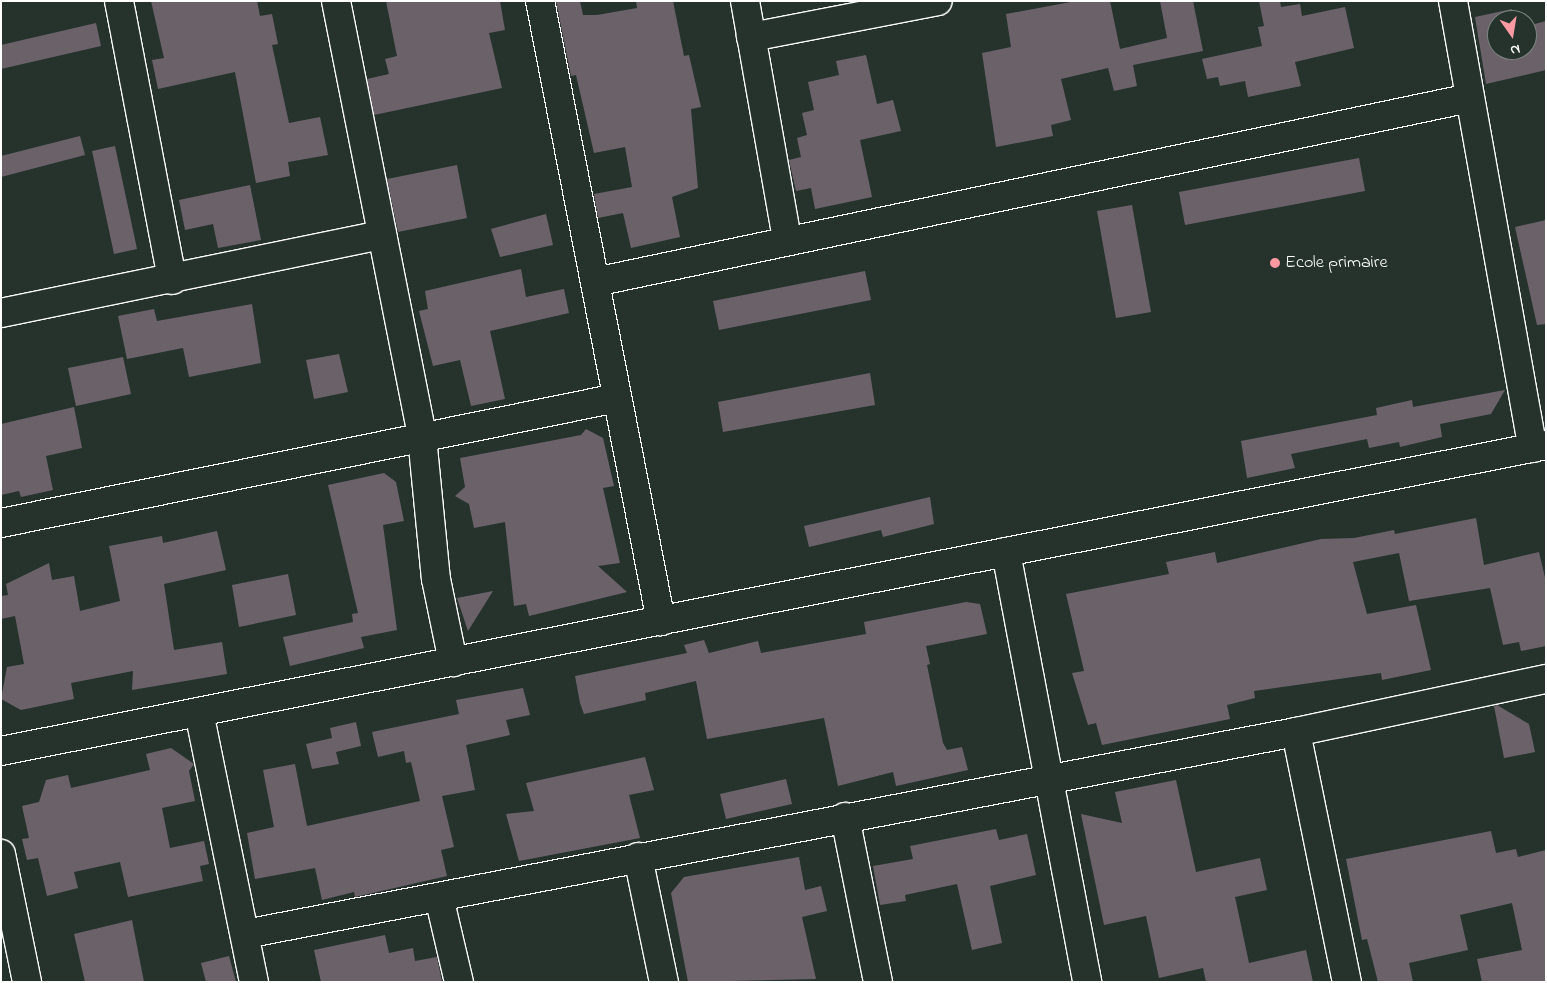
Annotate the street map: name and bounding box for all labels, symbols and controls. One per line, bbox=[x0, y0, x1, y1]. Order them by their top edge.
north arrow bbox=[1487, 10, 1537, 60]
text: N bbox=[1508, 38, 1522, 60]
place label: Ecole primaire bbox=[1285, 252, 1387, 274]
marker: Ecole primaire bbox=[1269, 257, 1281, 269]

